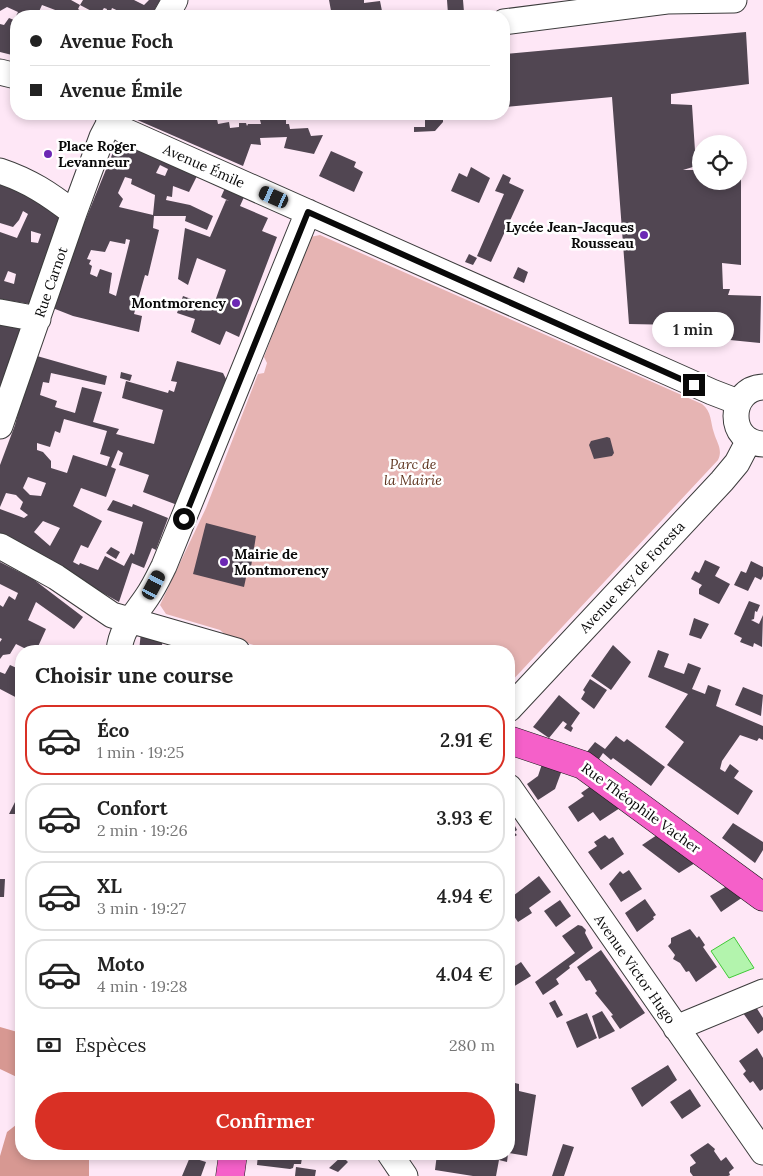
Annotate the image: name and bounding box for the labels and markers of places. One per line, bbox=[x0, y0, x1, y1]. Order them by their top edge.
place label: Place Roger Levanneur bbox=[58, 137, 137, 171]
marker: Place Roger Levanneur bbox=[42, 148, 54, 160]
place label: Lycée Jean-Jacques Rousseau bbox=[506, 218, 634, 252]
marker: Lycée Jean-Jacques Rousseau bbox=[638, 229, 650, 241]
place label: Montmorency bbox=[131, 294, 226, 312]
marker: Montmorency bbox=[230, 297, 242, 309]
place label: Mairie de Montmorency bbox=[234, 545, 329, 579]
marker: Mairie de Montmorency bbox=[218, 556, 230, 568]

